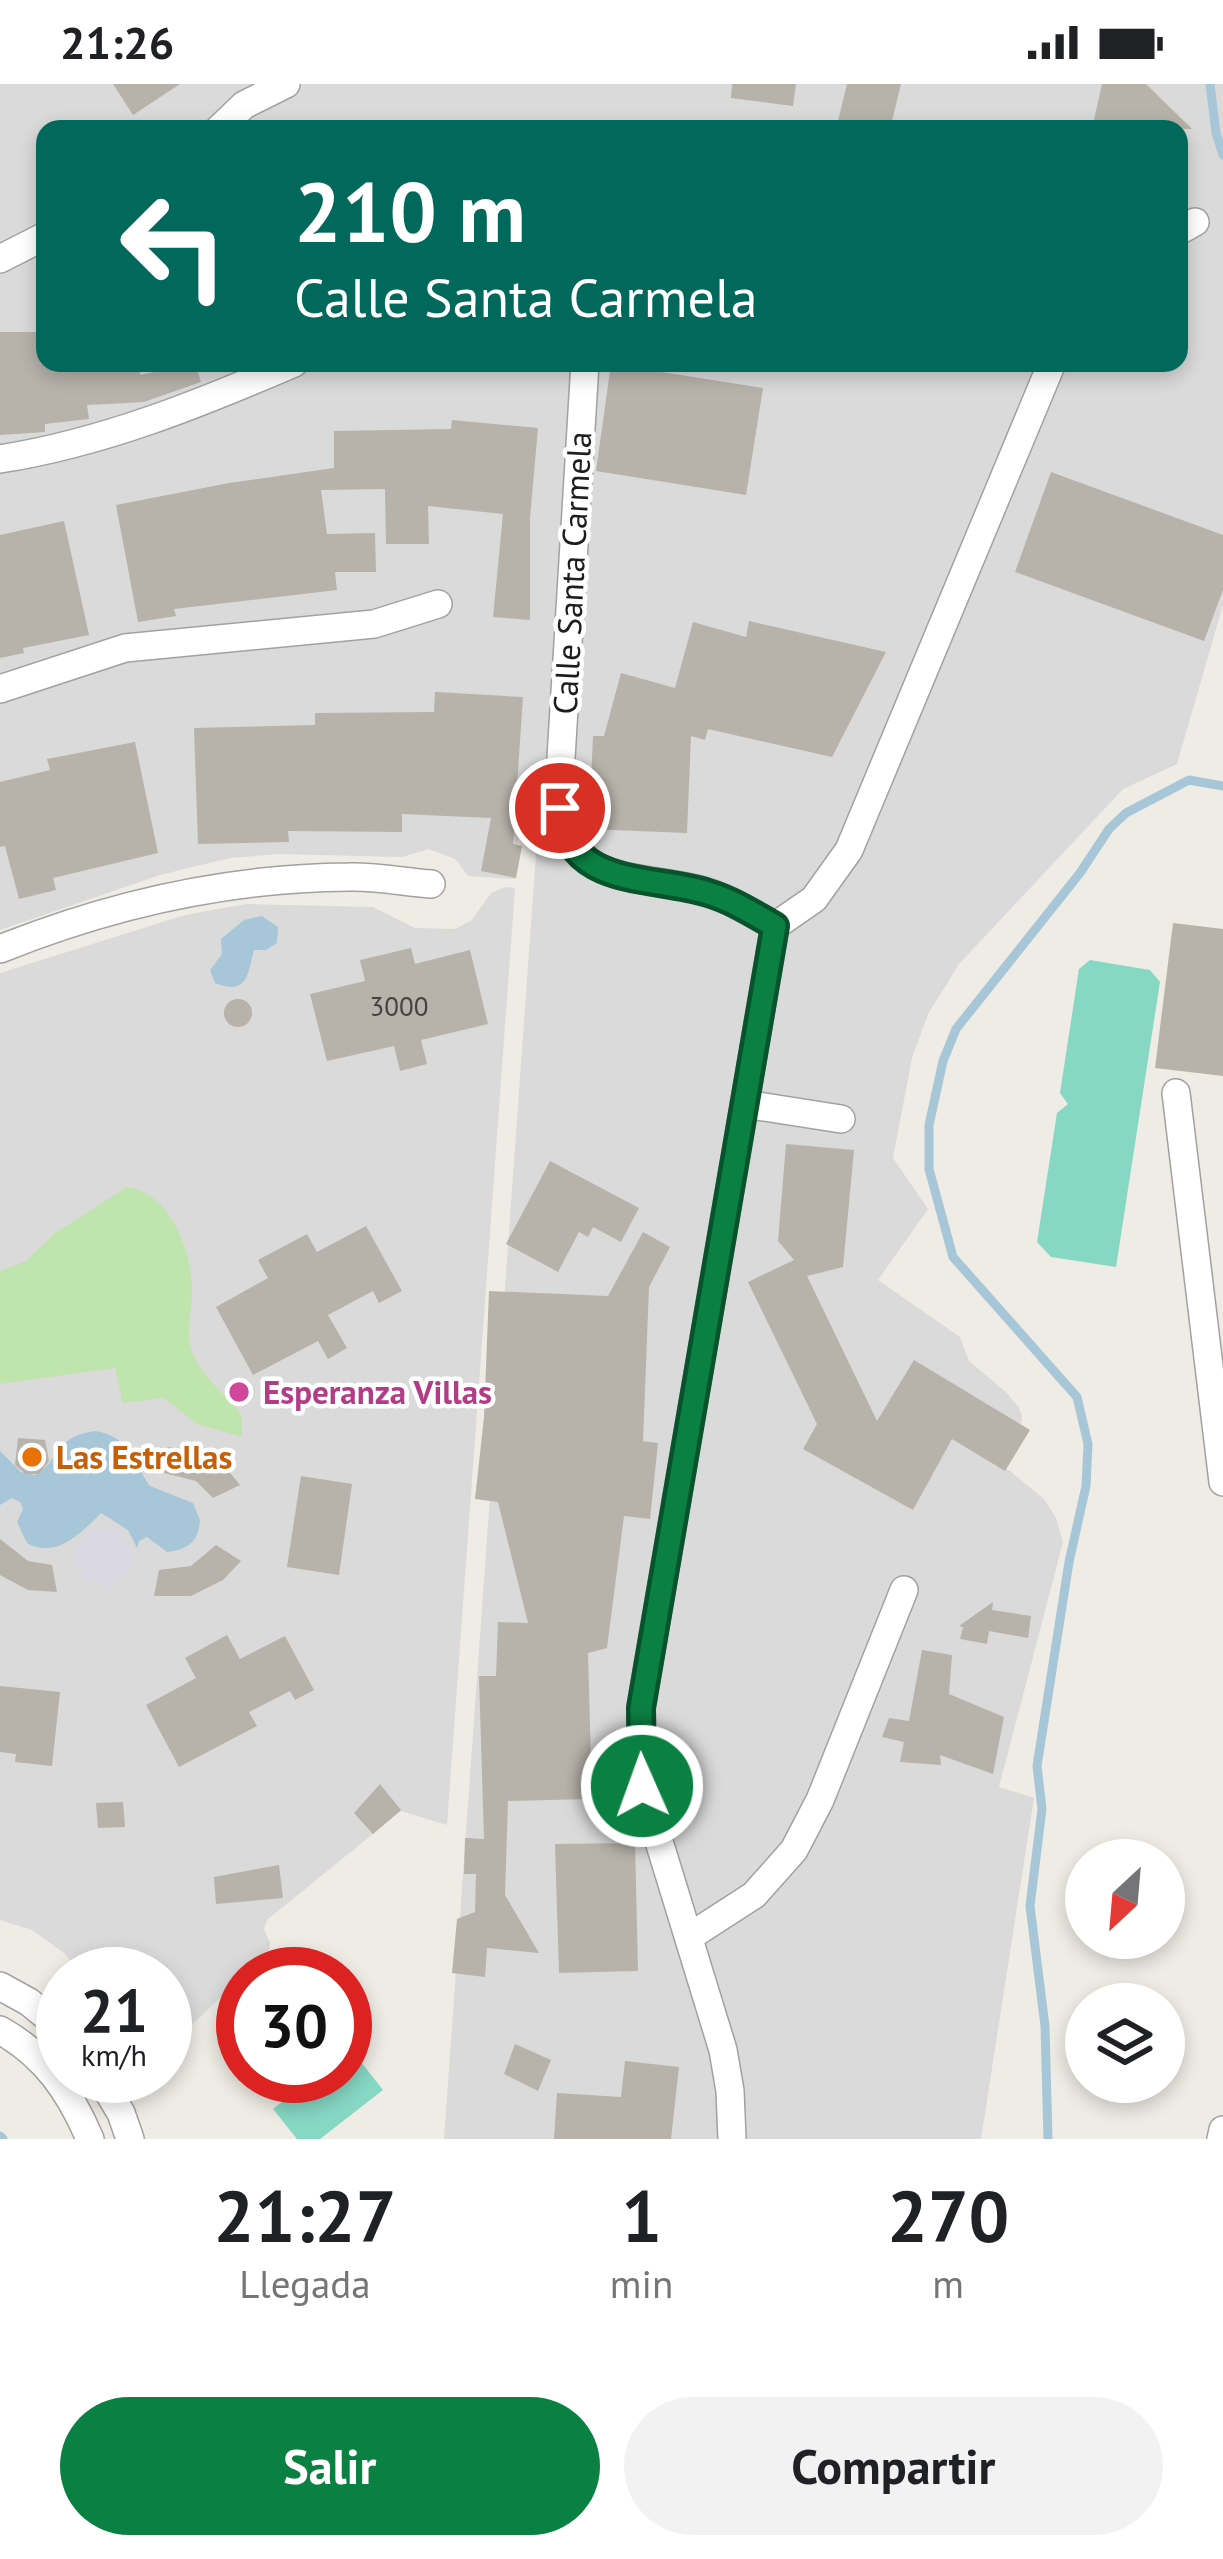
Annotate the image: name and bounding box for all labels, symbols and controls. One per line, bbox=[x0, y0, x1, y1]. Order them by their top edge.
text: 21:26 bbox=[60, 13, 174, 71]
text: 210 m bbox=[294, 156, 526, 265]
icon: left bbox=[96, 168, 252, 324]
text: Calle Santa Carmela bbox=[294, 262, 757, 332]
street label: Calle Santa Carmela bbox=[543, 430, 600, 716]
pin bbox=[509, 757, 611, 859]
icon: arrive bbox=[527, 775, 593, 841]
house number: 3000 bbox=[370, 989, 428, 1023]
place label: Esperanza Villas bbox=[263, 1370, 492, 1413]
marker: Esperanza Villas bbox=[226, 1379, 252, 1405]
place label: Las Estrellas bbox=[56, 1435, 232, 1478]
marker: Las Estrellas bbox=[19, 1444, 45, 1470]
position arrow bbox=[579, 1723, 705, 1849]
north arrow bbox=[1065, 1839, 1185, 1959]
map controls bbox=[1065, 1839, 1185, 2103]
speed limit sign: 30 bbox=[216, 1947, 372, 2103]
text: 21 bbox=[80, 1971, 148, 2049]
button: layers bbox=[1065, 1983, 1185, 2103]
text: km/h bbox=[81, 2035, 147, 2074]
text: 21:27 bbox=[214, 2169, 396, 2262]
text: 1 bbox=[621, 2169, 662, 2262]
text: 270 bbox=[887, 2169, 1009, 2262]
text: Llegada bbox=[239, 2258, 371, 2309]
text: min bbox=[610, 2258, 673, 2309]
text: m bbox=[932, 2258, 964, 2309]
button: Salir bbox=[60, 2397, 600, 2535]
button: Compartir bbox=[624, 2397, 1163, 2535]

